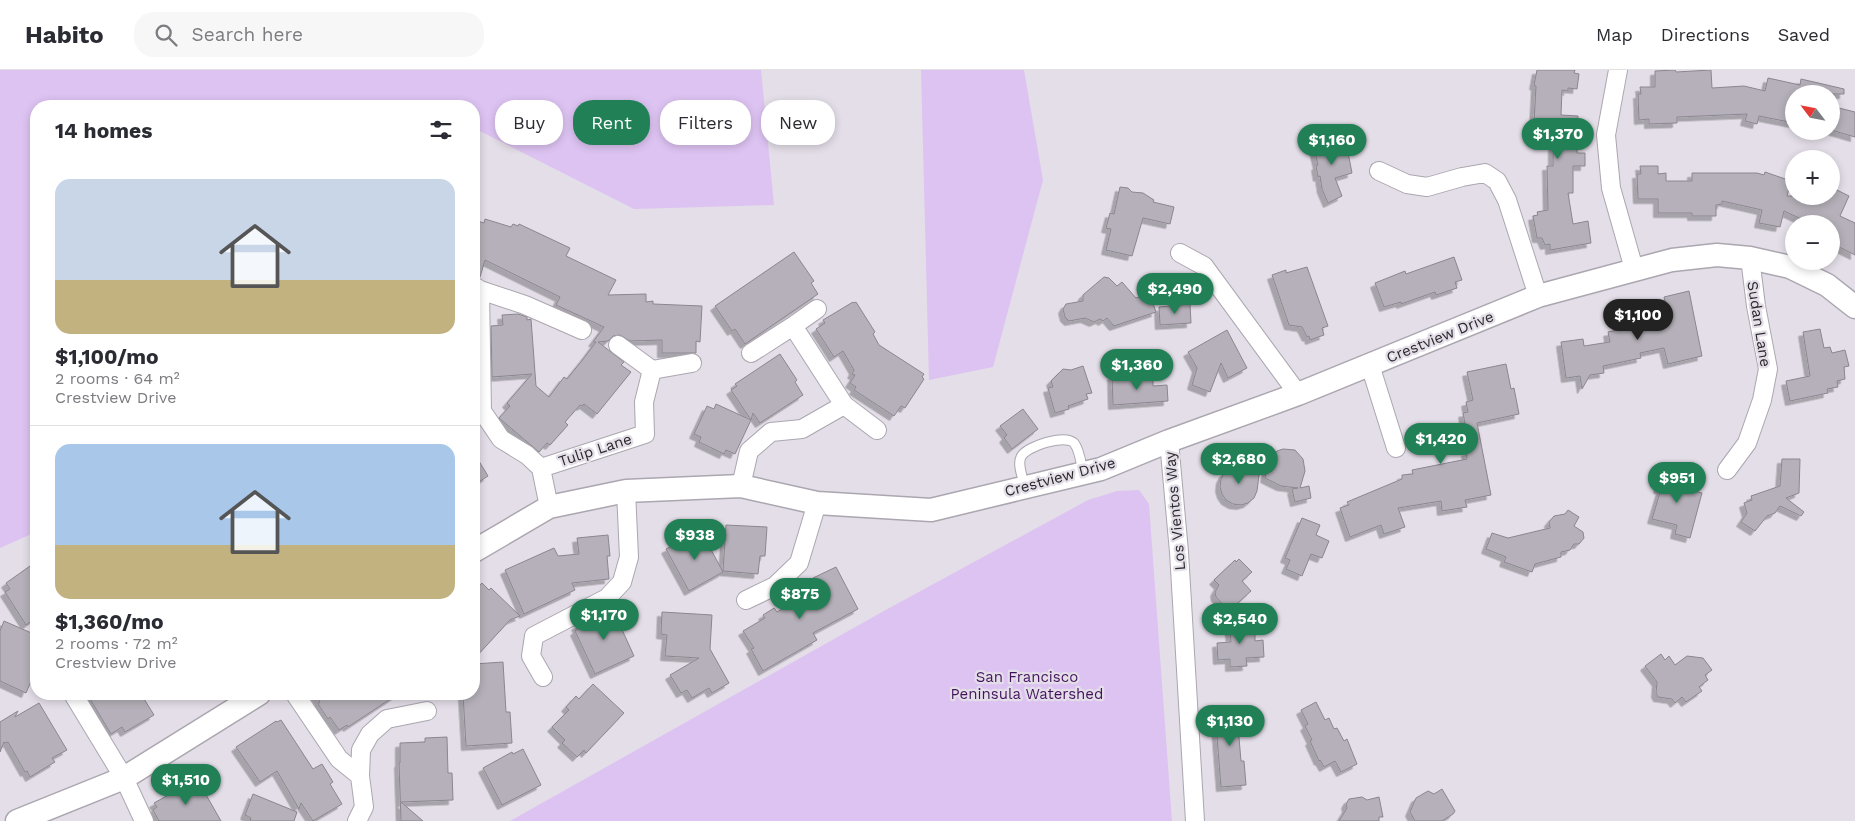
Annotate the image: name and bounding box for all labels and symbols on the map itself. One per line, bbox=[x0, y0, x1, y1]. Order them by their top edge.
north arrow bbox=[1785, 85, 1840, 140]
pin: $1,370 bbox=[1517, 118, 1599, 160]
pin: $1,160 bbox=[1291, 124, 1373, 166]
pin: $2,490 bbox=[1134, 272, 1216, 315]
street label: Sudan Lane bbox=[1743, 280, 1775, 368]
pin: $1,100 bbox=[1597, 298, 1679, 341]
street label: Crestview Drive bbox=[1384, 307, 1496, 367]
pin: $1,360 bbox=[1096, 348, 1178, 391]
pin: $1,420 bbox=[1400, 422, 1482, 465]
street label: Tulip Lane bbox=[556, 430, 634, 470]
pin: $2,680 bbox=[1198, 442, 1280, 485]
street label: Los Vientos Way bbox=[1161, 451, 1189, 571]
street label: Crestview Drive bbox=[1003, 454, 1117, 500]
pin: $951 bbox=[1647, 462, 1707, 504]
pin: $938 bbox=[665, 518, 725, 561]
pin: $875 bbox=[770, 578, 830, 620]
pin: $1,170 bbox=[563, 598, 645, 641]
pin: $2,540 bbox=[1199, 602, 1281, 645]
park label: San Francisco Peninsula Watershed bbox=[951, 668, 1103, 703]
pin: $1,130 bbox=[1189, 704, 1271, 747]
pin: $1,510 bbox=[145, 764, 227, 806]

